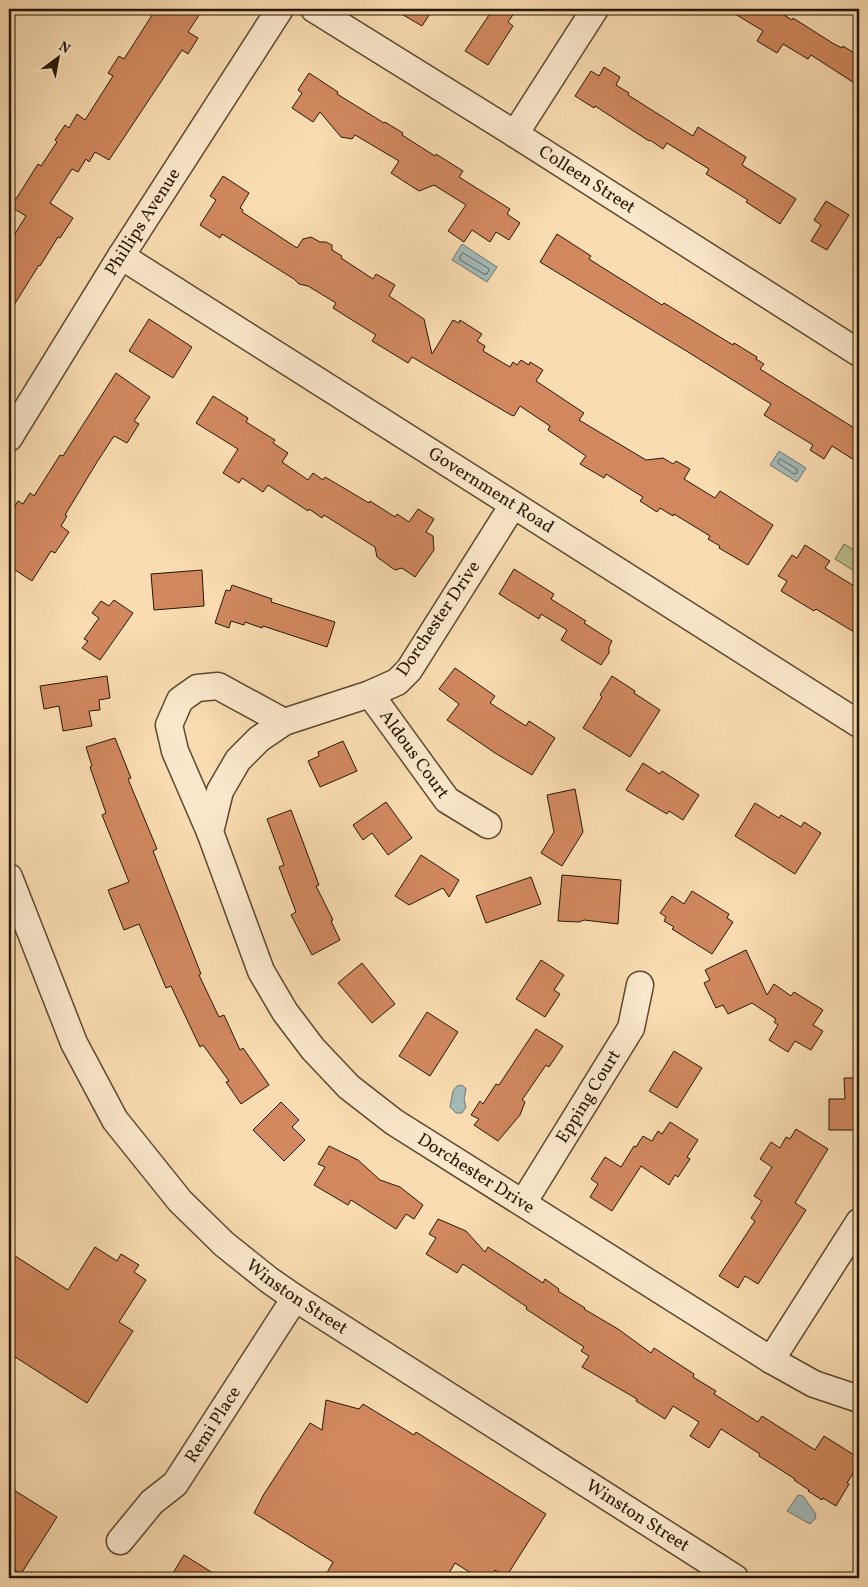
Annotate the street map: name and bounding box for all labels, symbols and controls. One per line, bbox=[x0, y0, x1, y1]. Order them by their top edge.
north arrow bbox=[32, 32, 82, 82]
text: N bbox=[55, 37, 73, 59]
street label: Colleen Street bbox=[534, 140, 640, 220]
street label: Phillips Avenue bbox=[99, 163, 187, 281]
street label: Government Road bbox=[423, 441, 559, 540]
street label: Dorchester Drive bbox=[391, 556, 487, 682]
street label: Aldous Court bbox=[373, 705, 455, 804]
street label: Epping Court bbox=[550, 1045, 627, 1148]
street label: Dorchester Drive bbox=[412, 1127, 539, 1220]
street label: Winston Street bbox=[240, 1253, 353, 1341]
street label: Remi Place bbox=[179, 1382, 247, 1468]
street label: Winston Street bbox=[581, 1473, 694, 1558]

